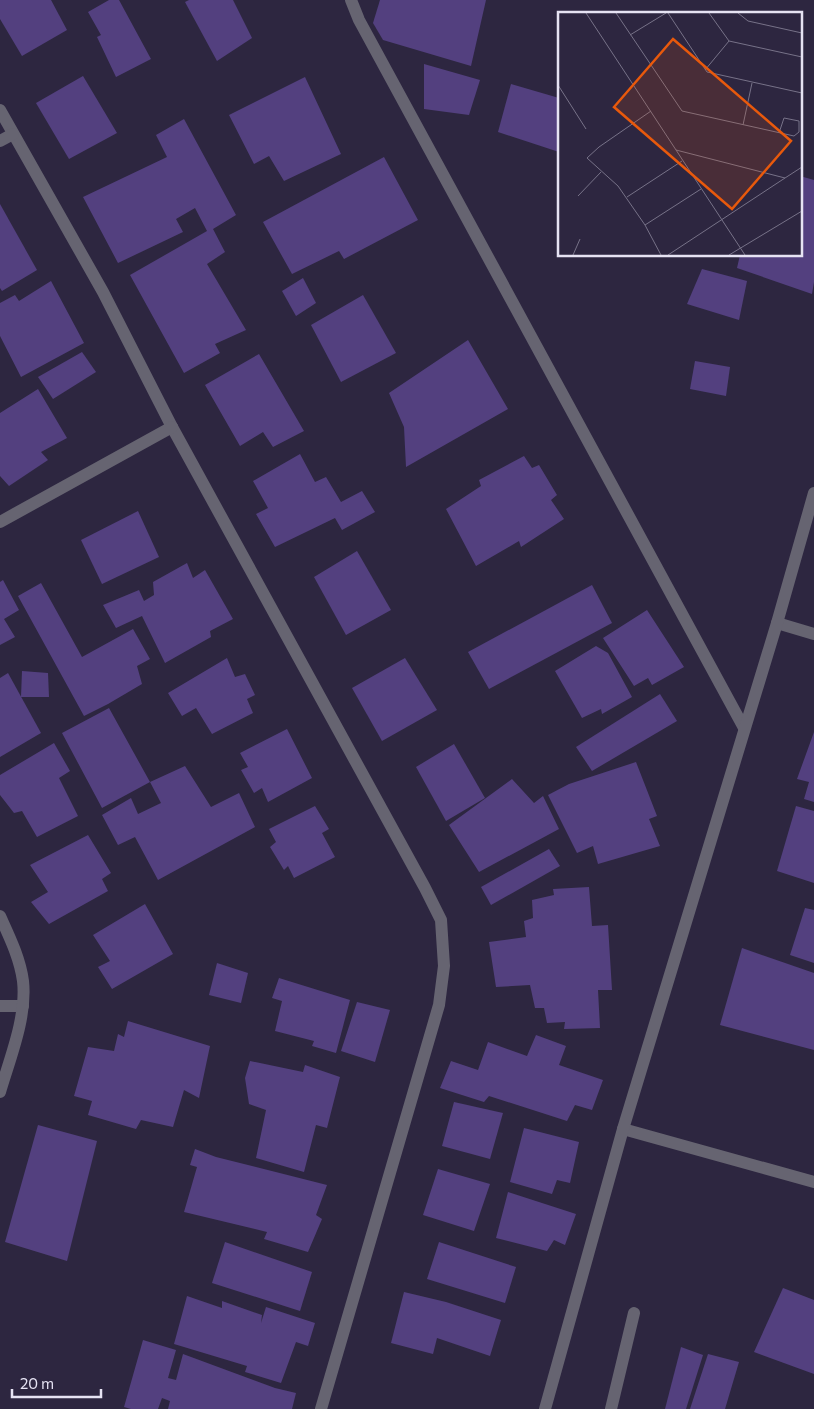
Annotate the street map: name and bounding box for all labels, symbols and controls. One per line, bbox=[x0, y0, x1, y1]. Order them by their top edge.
inset map bbox=[558, 12, 802, 256]
scale bar bbox=[12, 1366, 101, 1398]
text: 20 m bbox=[20, 1374, 54, 1392]

